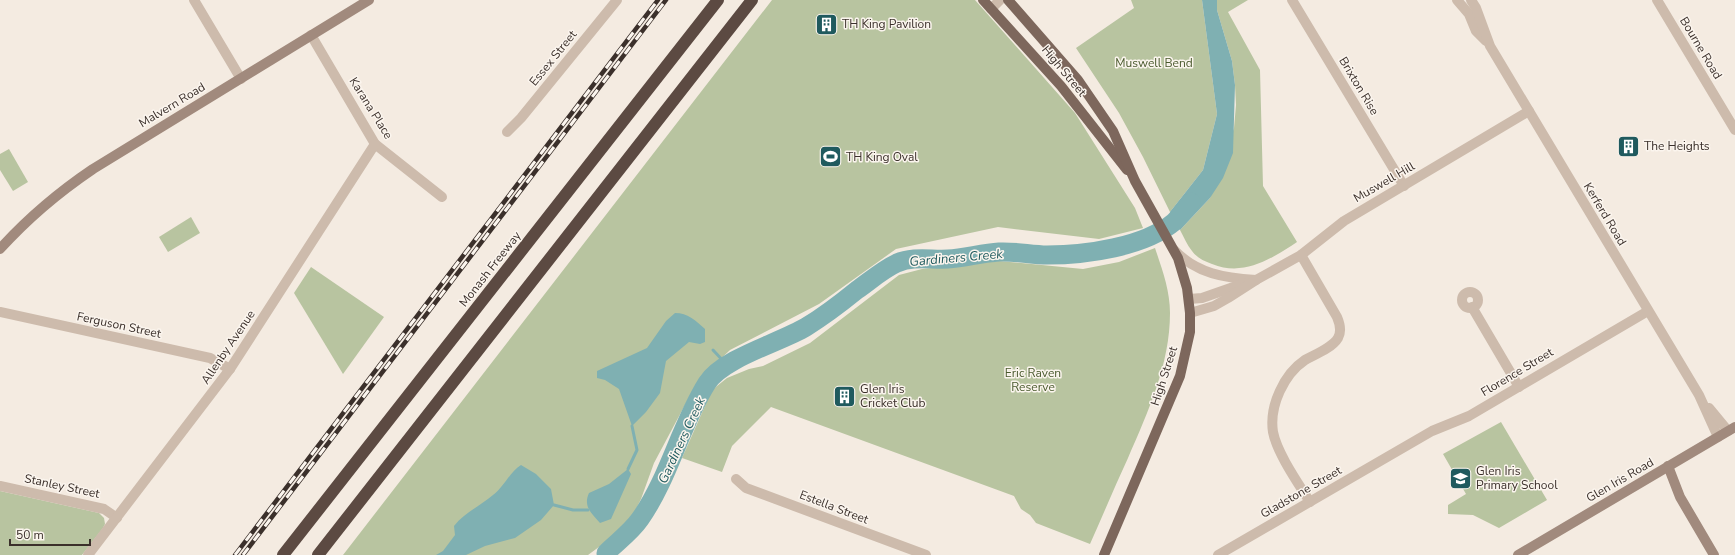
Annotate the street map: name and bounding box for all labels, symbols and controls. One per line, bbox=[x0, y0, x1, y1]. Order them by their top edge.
building icon: TH King Pavilion bbox=[813, 11, 839, 37]
street label: Bourne Road bbox=[1676, 14, 1726, 82]
place label: TH King Pavilion bbox=[842, 16, 931, 32]
street label: Essex Street bbox=[526, 26, 581, 89]
street label: High Street bbox=[1038, 42, 1090, 100]
street label: Brixton Rise bbox=[1335, 54, 1383, 118]
park label: Muswell Bend bbox=[1115, 55, 1193, 71]
street label: Karana Place bbox=[346, 74, 396, 142]
street label: Malvern Road bbox=[136, 79, 208, 131]
building icon: The Heights bbox=[1615, 133, 1641, 159]
place label: The Heights bbox=[1644, 138, 1710, 154]
sports icon: TH King Oval bbox=[818, 144, 844, 170]
place label: TH King Oval bbox=[846, 149, 918, 165]
street label: Muswell Hill bbox=[1350, 158, 1418, 206]
street label: Kerferd Road bbox=[1580, 180, 1630, 248]
street label: Monash Freeway bbox=[456, 227, 525, 310]
water label: Gardiners Creek bbox=[909, 245, 1004, 271]
street label: Allenby Avenue bbox=[197, 307, 259, 387]
street label: Ferguson Street bbox=[75, 308, 163, 342]
street label: High Street bbox=[1147, 343, 1181, 408]
street label: Florence Street bbox=[1478, 344, 1557, 400]
park label: Eric Raven Reserve bbox=[1005, 365, 1061, 395]
place label: Glen Iris Cricket Club bbox=[860, 381, 926, 411]
building icon: Glen Iris Cricket Club bbox=[831, 383, 857, 409]
water label: Gardiners Creek bbox=[654, 394, 710, 487]
street label: Glen Iris Road bbox=[1583, 454, 1657, 506]
street label: Gladstone Street bbox=[1258, 462, 1345, 522]
place label: Glen Iris Primary School bbox=[1476, 463, 1558, 493]
school or university icon: Glen Iris Primary School bbox=[1447, 465, 1473, 491]
street label: Stanley Street bbox=[23, 470, 102, 502]
street label: Estella Street bbox=[797, 487, 871, 528]
scale bar bbox=[10, 521, 90, 547]
text: 50 m bbox=[16, 527, 44, 543]

